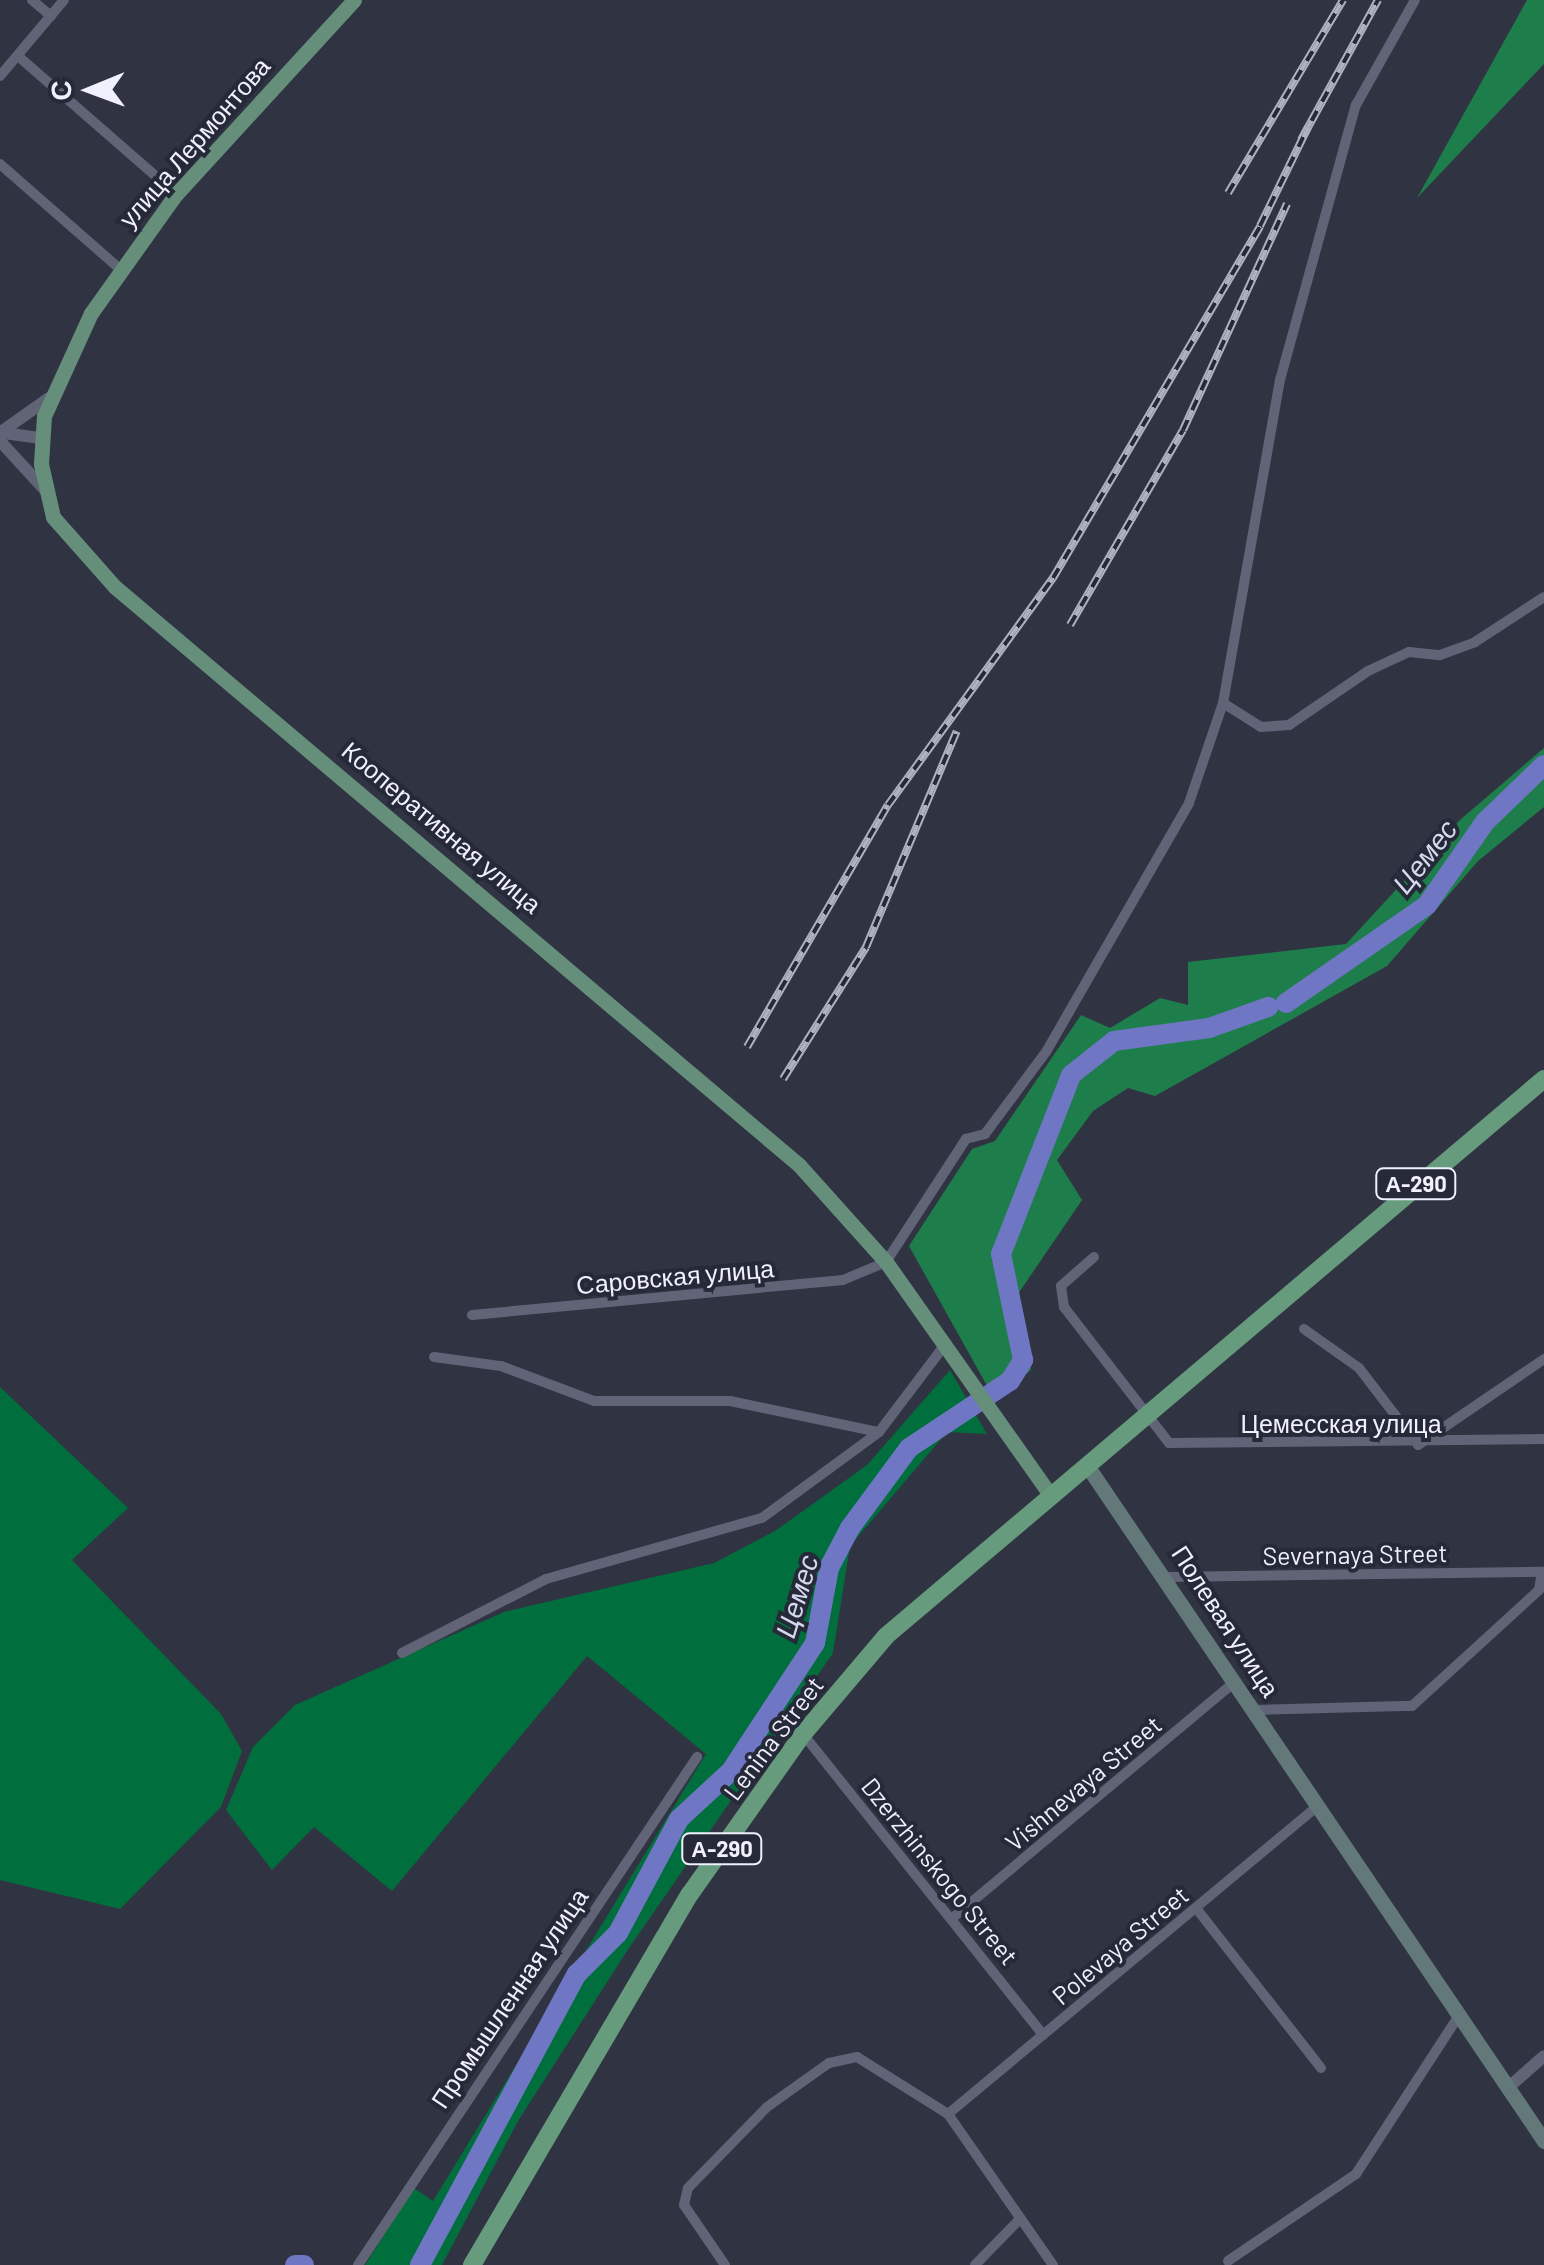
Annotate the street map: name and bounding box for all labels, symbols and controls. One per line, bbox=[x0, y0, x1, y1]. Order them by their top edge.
north arrow bbox=[40, 40, 140, 140]
street label: улица Лермонтова bbox=[112, 51, 276, 233]
text: С bbox=[43, 80, 77, 101]
street label: Кооперативная улица bbox=[336, 735, 548, 919]
water label: Цемес bbox=[1385, 812, 1463, 900]
road number: А-290 bbox=[1374, 1167, 1458, 1201]
street label: Саровская улица bbox=[575, 1252, 775, 1300]
street label: Цемесская улица bbox=[1240, 1408, 1442, 1438]
street label: Severnaya Street bbox=[1262, 1537, 1448, 1571]
street label: Полевая улица bbox=[1166, 1540, 1286, 1702]
water label: Цемес bbox=[768, 1551, 824, 1641]
street label: Lenina Street bbox=[717, 1670, 829, 1806]
street label: Vishnevaya Street bbox=[999, 1709, 1167, 1857]
street label: Dzerzhinskogo Street bbox=[856, 1772, 1024, 1970]
road number: А-290 bbox=[680, 1832, 764, 1866]
street label: Polevaya Street bbox=[1046, 1879, 1194, 2011]
street label: Промышленная улица bbox=[424, 1883, 594, 2113]

